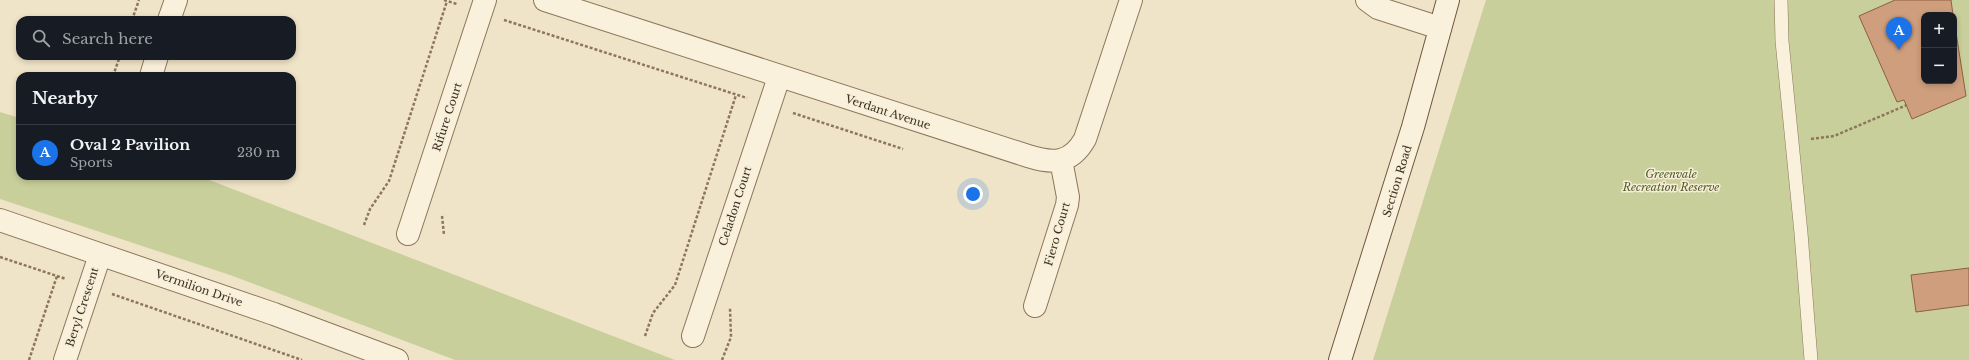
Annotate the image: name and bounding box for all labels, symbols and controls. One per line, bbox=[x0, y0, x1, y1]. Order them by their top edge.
map controls bbox=[1921, 12, 1957, 84]
button: + bbox=[1921, 12, 1957, 48]
search box bbox=[16, 16, 296, 60]
pin: A bbox=[1886, 17, 1912, 50]
icon: search bbox=[30, 27, 52, 49]
text: Search here bbox=[62, 29, 153, 48]
button: − bbox=[1921, 48, 1957, 84]
street label: Rifure Court bbox=[429, 80, 465, 153]
text: Nearby bbox=[32, 88, 98, 109]
street label: Verdant Avenue bbox=[843, 91, 932, 132]
text: Oval 2 Pavilion bbox=[70, 135, 190, 154]
street label: Section Road bbox=[1379, 143, 1415, 219]
text: A bbox=[40, 144, 50, 161]
text: 230 m bbox=[237, 144, 280, 161]
text: Sports bbox=[70, 154, 113, 171]
street label: Celadon Court bbox=[716, 164, 755, 248]
park label: Greenvale Recreation Reserve bbox=[1622, 167, 1719, 194]
your location bbox=[963, 184, 983, 204]
street label: Fiero Court bbox=[1041, 200, 1073, 268]
street label: Beryl Crescent bbox=[63, 265, 102, 349]
street label: Vermilion Drive bbox=[153, 266, 245, 310]

